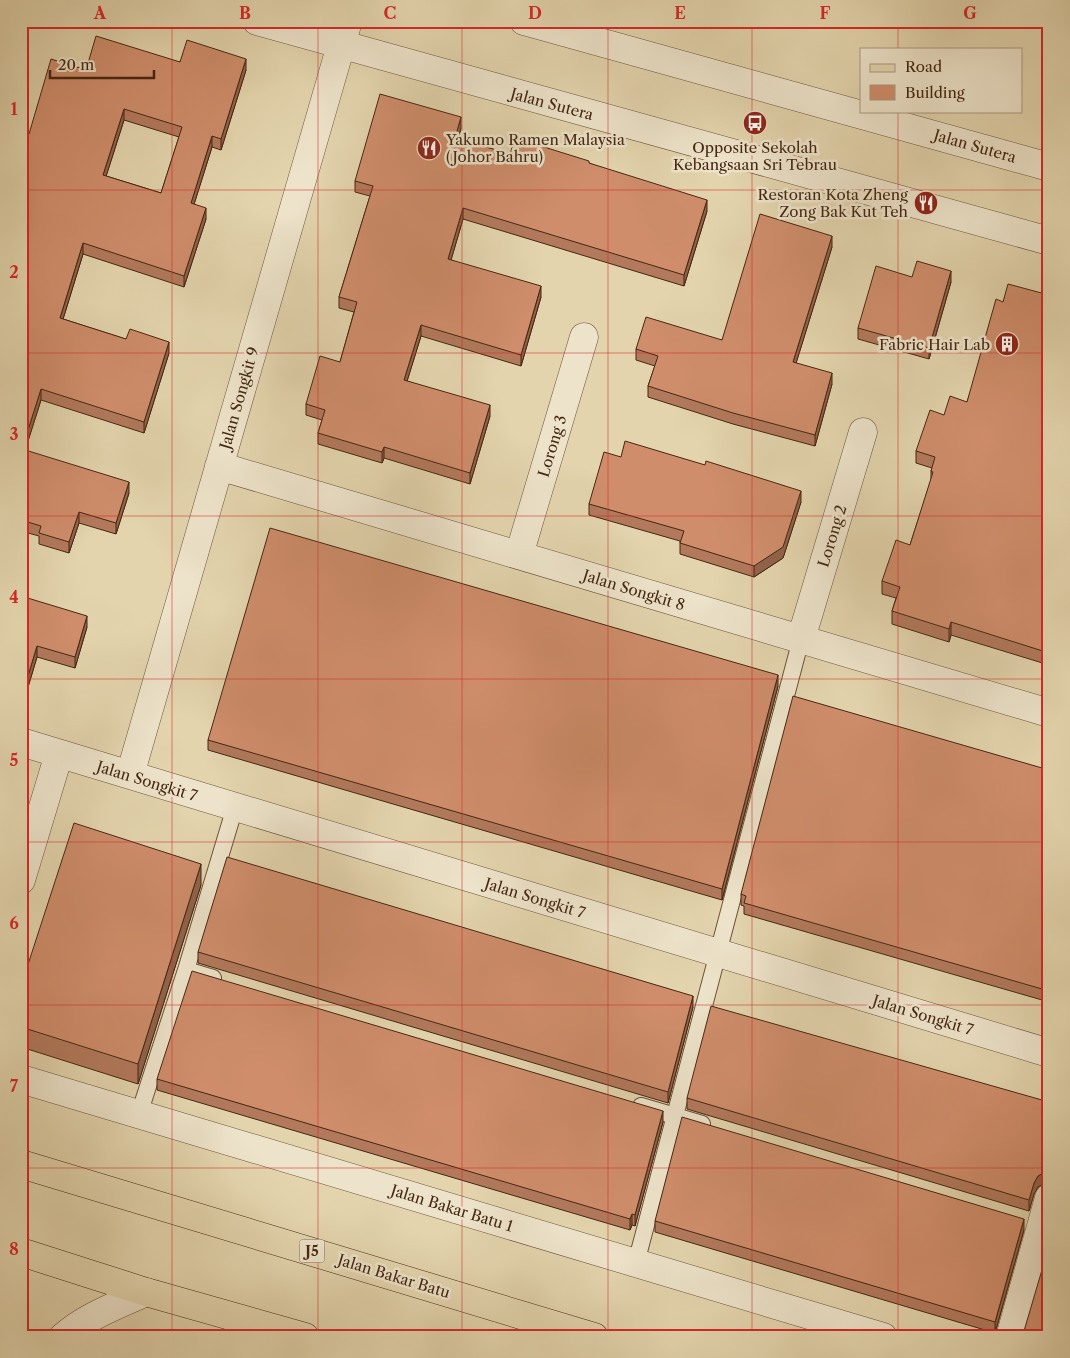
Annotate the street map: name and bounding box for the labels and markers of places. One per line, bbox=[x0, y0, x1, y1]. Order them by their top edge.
bus stop icon: Opposite Sekolah Kebangsaan Sri Tebrau bbox=[742, 110, 768, 136]
place label: Yakumo Ramen Malaysia (Johor Bahru) bbox=[445, 130, 625, 166]
restaurant icon: Yakumo Ramen Malaysia (Johor Bahru) bbox=[416, 135, 442, 161]
place label: Opposite Sekolah Kebangsaan Sri Tebrau bbox=[673, 138, 837, 174]
place label: Restoran Kota Zheng Zong Bak Kut Teh bbox=[758, 185, 909, 221]
restaurant icon: Restoran Kota Zheng Zong Bak Kut Teh bbox=[913, 190, 939, 216]
building icon: Fabric Hair Lab bbox=[994, 331, 1020, 357]
place label: Fabric Hair Lab bbox=[879, 335, 990, 354]

